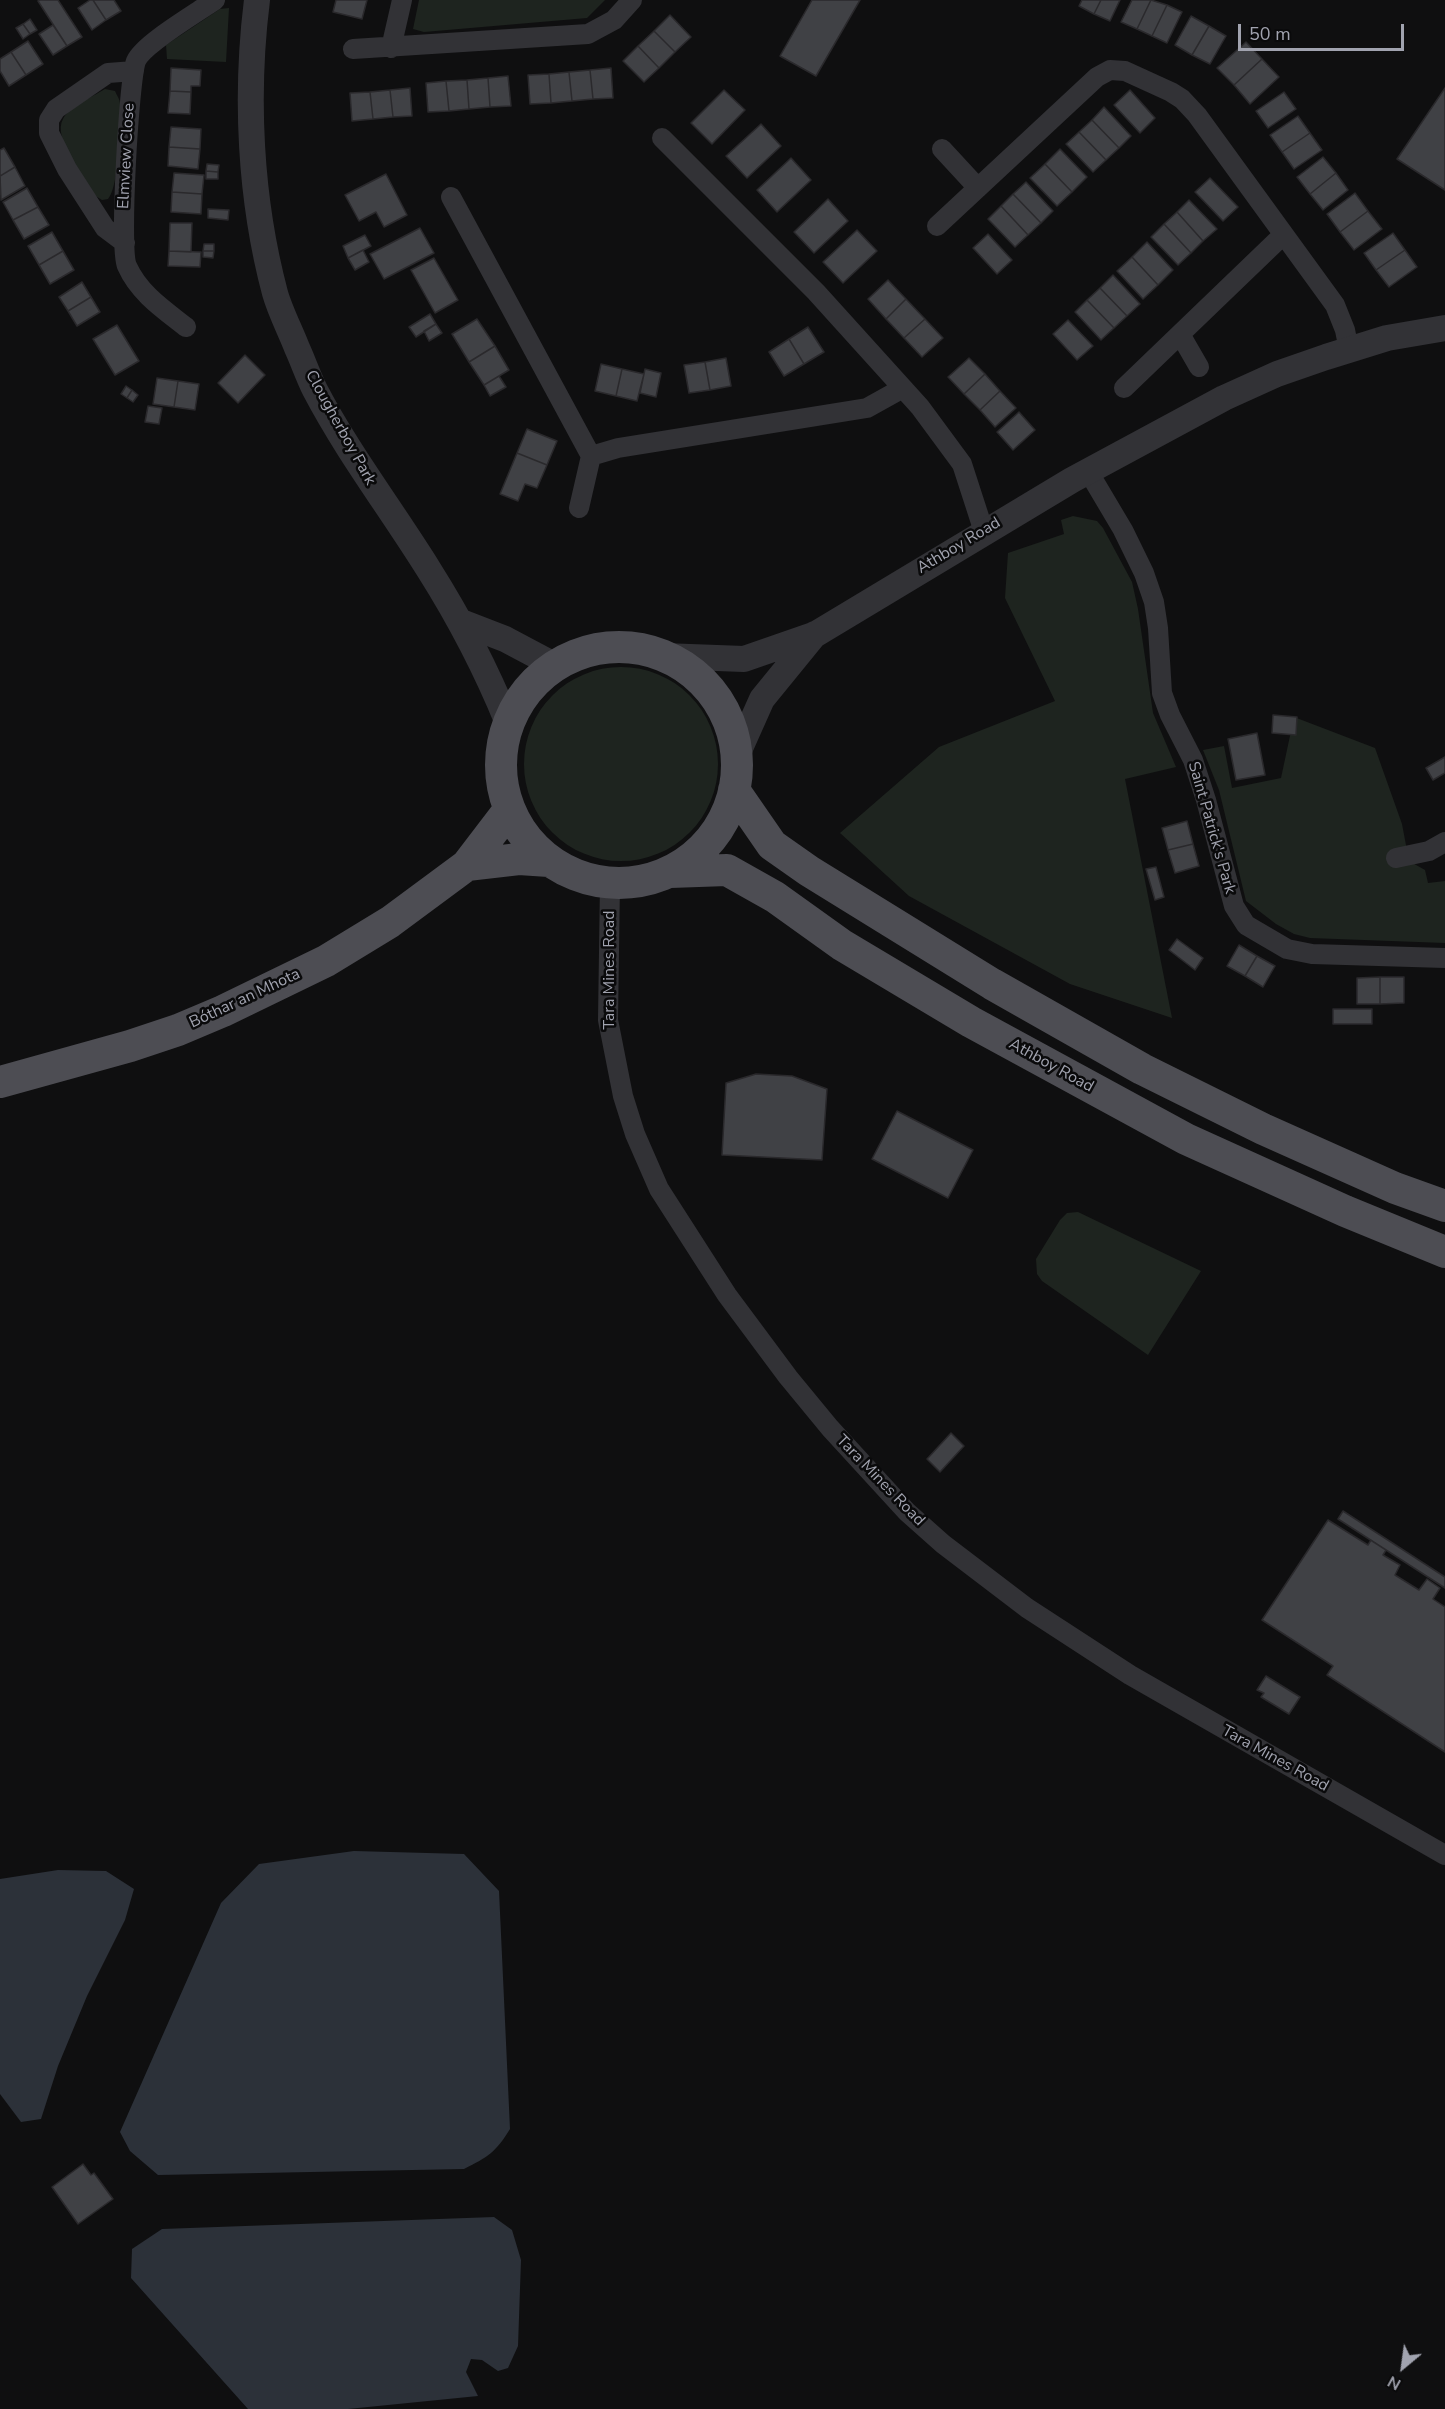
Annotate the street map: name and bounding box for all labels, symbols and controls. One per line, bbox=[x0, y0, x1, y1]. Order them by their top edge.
scale bar bbox=[1241, 12, 1408, 50]
text: 50 m bbox=[1249, 22, 1291, 46]
street label: Elmview Close bbox=[115, 103, 139, 209]
street label: Clougherboy Park bbox=[300, 367, 380, 489]
street label: Athboy Road bbox=[914, 514, 1004, 578]
street label: Saint Patrick's Park bbox=[1183, 760, 1239, 896]
street label: Tara Mines Road bbox=[600, 910, 620, 1030]
street label: Bóthar an Mhota bbox=[187, 965, 303, 1033]
street label: Athboy Road bbox=[1005, 1035, 1097, 1097]
street label: Tara Mines Road bbox=[832, 1431, 928, 1531]
street label: Tara Mines Road bbox=[1218, 1722, 1332, 1796]
north arrow bbox=[1373, 2337, 1433, 2397]
text: N bbox=[1384, 2370, 1405, 2395]

